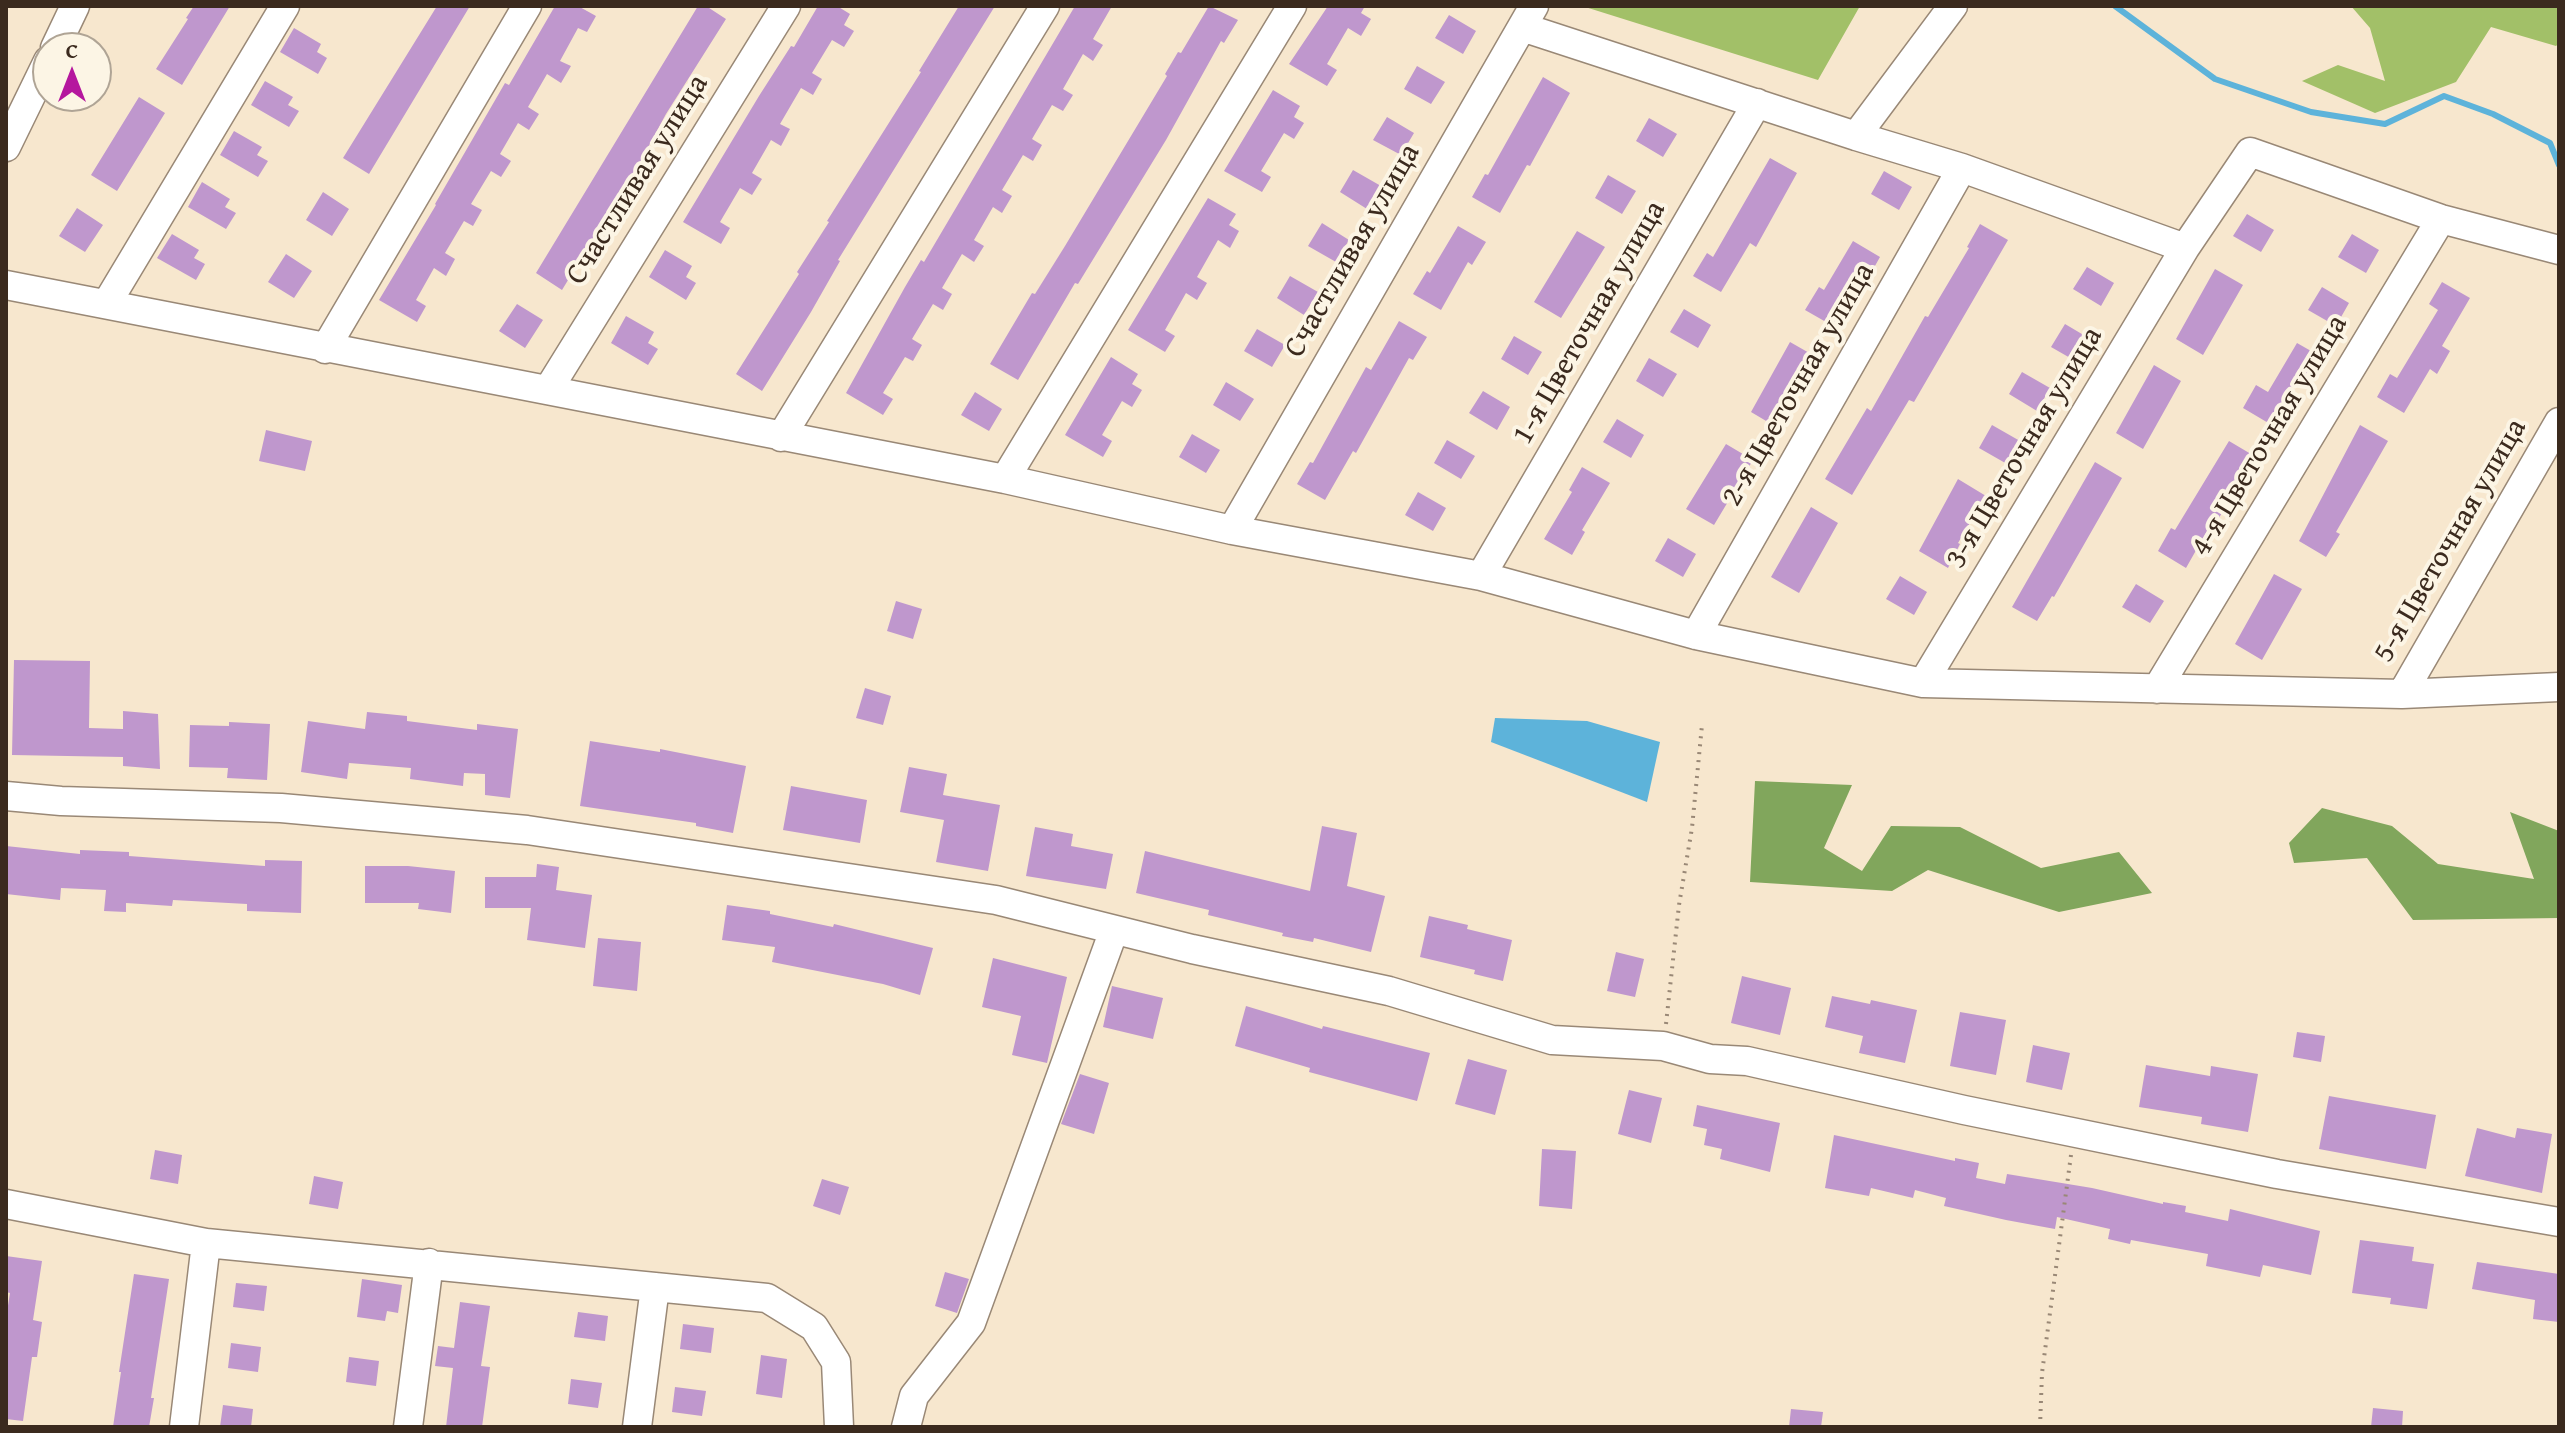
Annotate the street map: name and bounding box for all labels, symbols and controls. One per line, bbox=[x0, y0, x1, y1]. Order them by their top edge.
north arrow bbox=[32, 32, 112, 112]
text: С bbox=[66, 34, 78, 66]
street label: Счастливая улица bbox=[559, 68, 717, 292]
street label: Счастливая улица bbox=[1277, 138, 1429, 364]
street label: 1-я Цветочная улица bbox=[1506, 195, 1674, 451]
street label: 2-я Цветочная улица bbox=[1715, 257, 1883, 513]
street label: 4-я Цветочная улица bbox=[2184, 309, 2356, 563]
street label: 3-я Цветочная улица bbox=[1939, 321, 2111, 575]
street label: 5-я Цветочная улица bbox=[2367, 413, 2535, 669]

